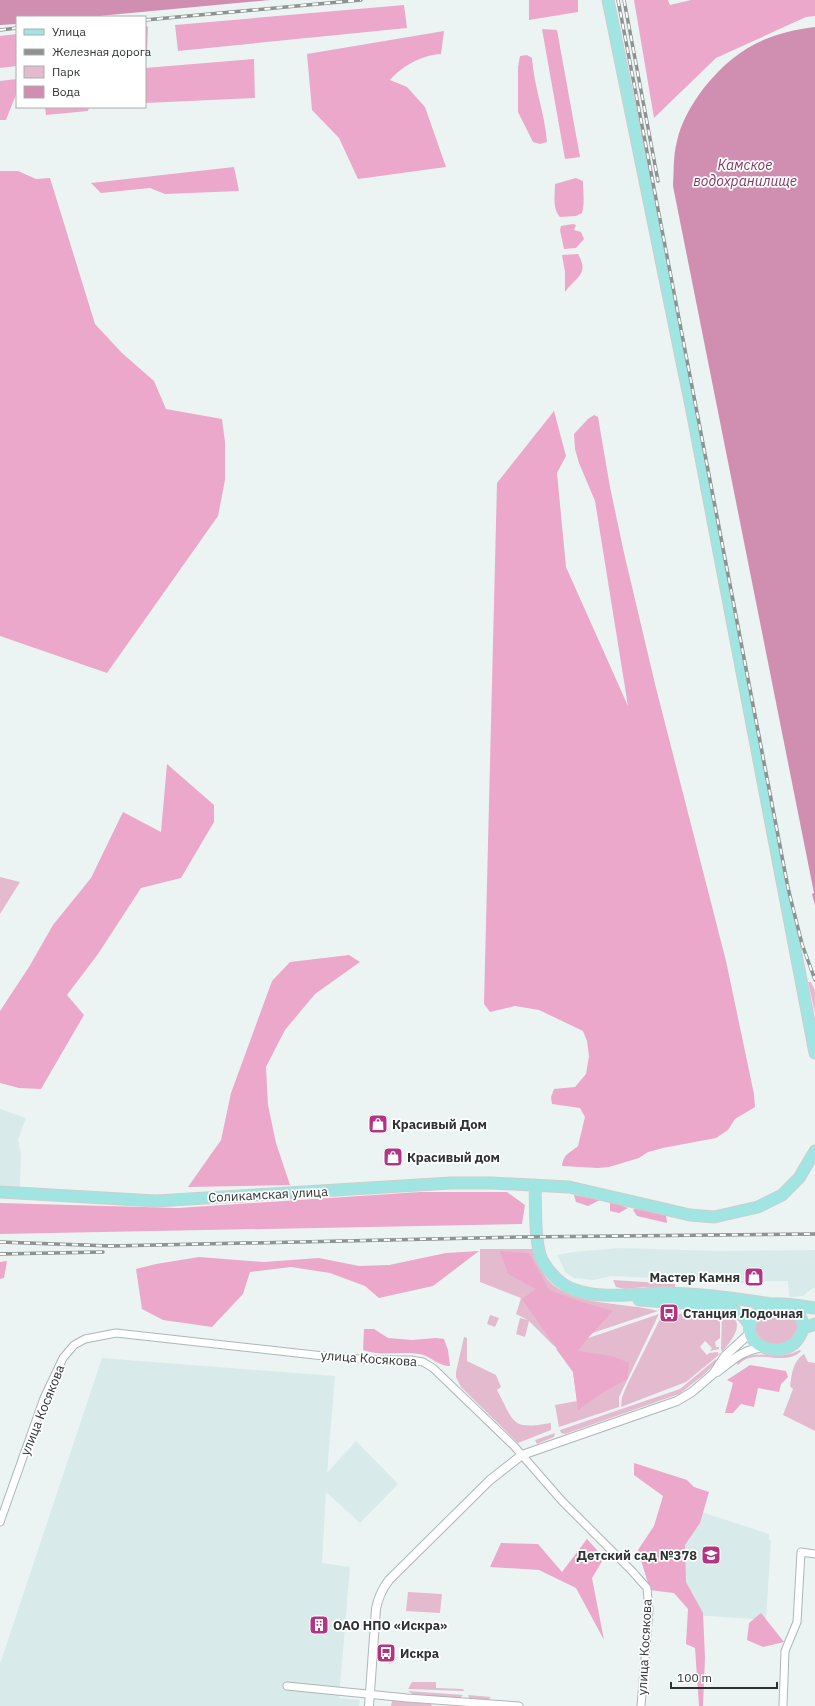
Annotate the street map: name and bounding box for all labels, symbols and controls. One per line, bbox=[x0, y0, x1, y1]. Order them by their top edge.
legend bbox=[16, 16, 146, 108]
text: Улица bbox=[52, 24, 86, 39]
text: Железная дорога bbox=[52, 44, 152, 59]
text: Парк bbox=[52, 64, 81, 79]
text: Вода bbox=[52, 84, 81, 99]
water label: Камское водохранилище bbox=[693, 156, 797, 190]
shop icon: Красивый Дом bbox=[367, 1113, 389, 1135]
place label: Красивый Дом bbox=[392, 1116, 487, 1133]
shop icon: Красивый дом bbox=[382, 1146, 404, 1168]
place label: Красивый дом bbox=[407, 1149, 500, 1166]
street label: Соликамская улица bbox=[208, 1183, 328, 1206]
shop icon: Мастер Камня bbox=[743, 1266, 765, 1288]
place label: Мастер Камня bbox=[649, 1269, 740, 1286]
bus stop icon: Станция Лодочная bbox=[658, 1302, 680, 1324]
place label: Станция Лодочная bbox=[683, 1305, 803, 1322]
street label: улица Косякова bbox=[320, 1347, 418, 1370]
street label: улица Косякова bbox=[17, 1362, 68, 1458]
school or university icon: Детский сад №378 bbox=[700, 1544, 722, 1566]
place label: Детский сад №378 bbox=[577, 1547, 697, 1564]
street label: улица Косякова bbox=[633, 1598, 656, 1696]
building icon: ОАО НПО «Искра» bbox=[308, 1614, 330, 1636]
place label: ОАО НПО «Искра» bbox=[333, 1617, 447, 1634]
bus stop icon: Искра bbox=[375, 1642, 397, 1664]
place label: Искра bbox=[400, 1645, 439, 1662]
scale bar bbox=[671, 1664, 777, 1690]
text: 100 m bbox=[677, 1670, 712, 1685]

